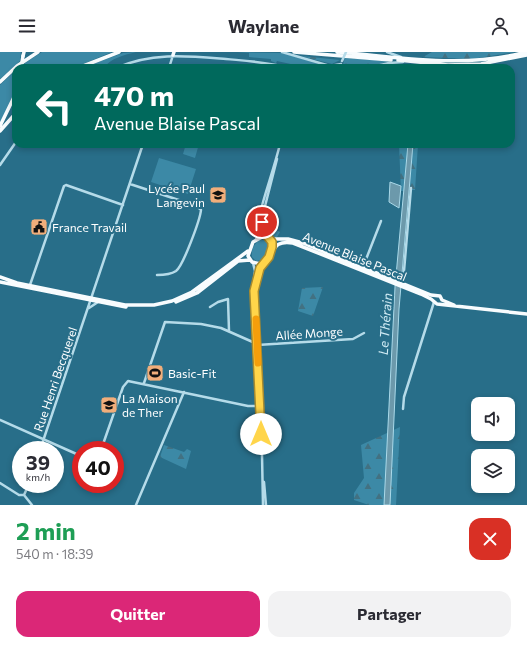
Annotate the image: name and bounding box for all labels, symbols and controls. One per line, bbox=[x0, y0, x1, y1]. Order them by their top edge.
icon: menu bbox=[16, 15, 38, 37]
text: Waylane bbox=[228, 15, 299, 37]
icon: person bbox=[489, 15, 511, 37]
text: 470 m bbox=[94, 78, 174, 112]
icon: left bbox=[28, 80, 80, 132]
text: Avenue Blaise Pascal bbox=[94, 112, 261, 134]
place label: Lycée Paul Langevin bbox=[148, 181, 205, 209]
school or university icon: Lycée Paul Langevin bbox=[208, 185, 228, 205]
pin bbox=[245, 205, 279, 239]
icon: arrive bbox=[251, 211, 273, 233]
public building icon: France Travail bbox=[29, 217, 49, 237]
place label: France Travail bbox=[52, 220, 127, 234]
street label: Avenue Blaise Pascal bbox=[301, 229, 409, 283]
water label: Le Thérain bbox=[375, 292, 395, 356]
street label: Allée Monge bbox=[275, 324, 343, 342]
street label: Rue Henri Becquerel bbox=[31, 325, 79, 433]
sports icon: Basic-Fit bbox=[145, 363, 165, 383]
place label: Basic-Fit bbox=[168, 366, 217, 380]
place label: La Maison de Ther bbox=[122, 391, 178, 419]
school or university icon: La Maison de Ther bbox=[99, 395, 119, 415]
map controls bbox=[471, 397, 515, 493]
button: sound bbox=[471, 397, 515, 441]
position arrow bbox=[240, 413, 282, 455]
speed limit sign: 40 bbox=[72, 441, 124, 493]
button: layers bbox=[471, 449, 515, 493]
text: 39 bbox=[26, 450, 50, 474]
text: km/h bbox=[26, 471, 50, 483]
text: 2 min bbox=[16, 516, 76, 545]
button: close bbox=[469, 518, 511, 560]
text: 540 m · 18:39 bbox=[16, 546, 93, 562]
button: Quitter bbox=[16, 591, 260, 637]
button: Partager bbox=[268, 591, 511, 637]

